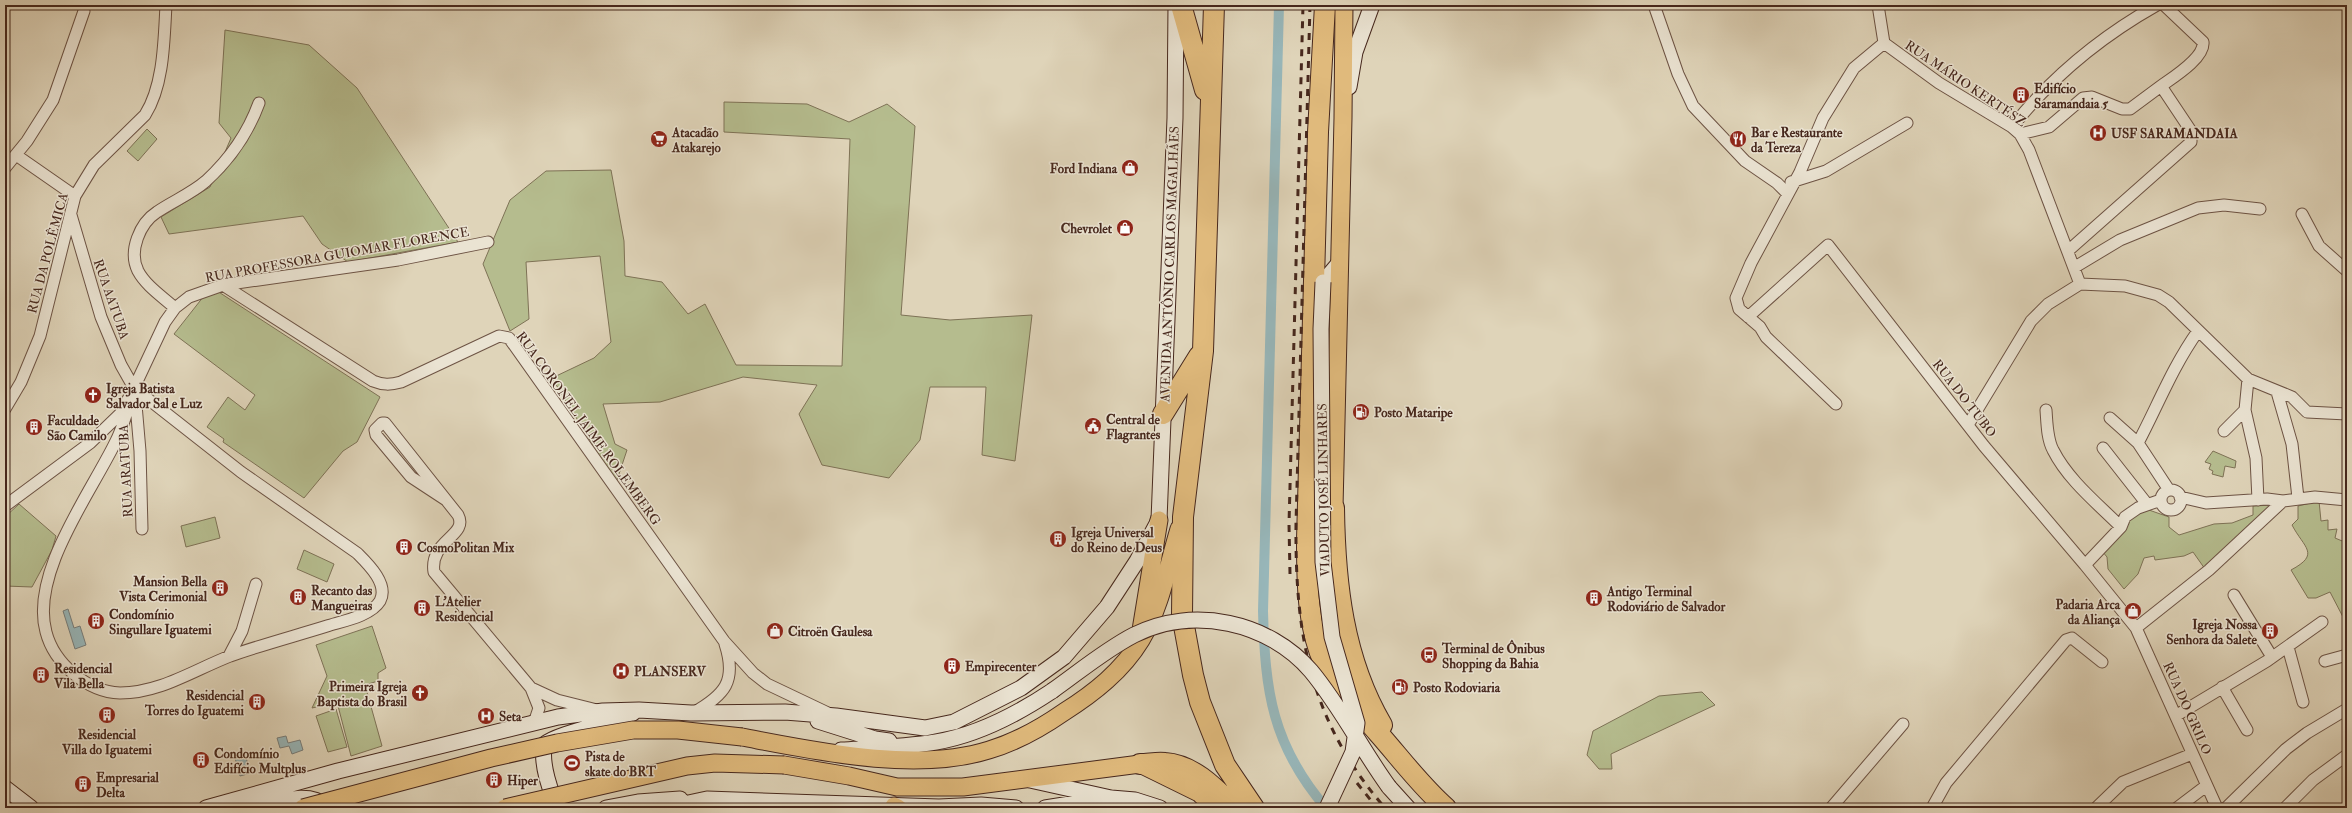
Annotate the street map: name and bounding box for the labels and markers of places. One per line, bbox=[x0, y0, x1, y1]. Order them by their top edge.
place label: Edifício Saramandaia 5 bbox=[2034, 81, 2108, 112]
building icon: Edifício Saramandaia 5 bbox=[2011, 85, 2031, 105]
hospital icon: USF SARAMANDAIA bbox=[2088, 123, 2108, 143]
place label: Atacadão Atakarejo bbox=[671, 125, 722, 156]
place label: Bar e Restaurante da Tereza bbox=[1751, 125, 1843, 156]
place label: USF SARAMANDAIA bbox=[2111, 126, 2238, 142]
supermarket icon: Atacadão Atakarejo bbox=[649, 129, 669, 149]
restaurant icon: Bar e Restaurante da Tereza bbox=[1728, 129, 1748, 149]
shop icon: Ford Indiana bbox=[1120, 158, 1140, 178]
place label: Ford Indiana bbox=[1050, 161, 1118, 177]
shop icon: Chevrolet bbox=[1115, 218, 1135, 238]
place label: Chevrolet bbox=[1061, 221, 1113, 237]
place label: Igreja Batista Salvador Sal e Luz bbox=[106, 381, 203, 412]
church icon: Igreja Batista Salvador Sal e Luz bbox=[83, 385, 103, 405]
fuel station icon: Posto Mataripe bbox=[1351, 402, 1371, 422]
place label: Posto Mataripe bbox=[1374, 405, 1453, 422]
place label: Central de Flagrantes bbox=[1106, 412, 1161, 444]
place label: Faculdade São Camilo bbox=[47, 413, 107, 444]
public building icon: Central de Flagrantes bbox=[1083, 416, 1103, 436]
building icon: Faculdade São Camilo bbox=[24, 417, 44, 437]
place label: Igreja Universal do Reino de Deus bbox=[1071, 525, 1162, 556]
building icon: Igreja Universal do Reino de Deus bbox=[1048, 529, 1068, 549]
building icon: CosmoPolitan Mix bbox=[394, 537, 414, 557]
place label: CosmoPolitan Mix bbox=[417, 540, 515, 556]
place label: Mansion Bella Vista Cerimonial bbox=[118, 574, 208, 605]
building icon: Mansion Bella Vista Cerimonial bbox=[210, 578, 230, 598]
place label: Recanto das Mangueiras bbox=[310, 583, 373, 615]
place label: Antigo Terminal Rodoviário de Salvador bbox=[1606, 584, 1727, 615]
building icon: Recanto das Mangueiras bbox=[288, 587, 308, 607]
building icon: Antigo Terminal Rodoviário de Salvador bbox=[1584, 588, 1604, 608]
place label: L'Atelier Residencial bbox=[435, 594, 494, 625]
place label: Padaria Arca da Aliança bbox=[2056, 597, 2121, 628]
building icon: L'Atelier Residencial bbox=[412, 598, 432, 618]
shop icon: Padaria Arca da Aliança bbox=[2123, 601, 2143, 621]
place label: Condomínio Singullare Iguatemi bbox=[109, 607, 212, 639]
building icon: Condomínio Singullare Iguatemi bbox=[86, 611, 106, 631]
place label: Igreja Nossa Senhora da Salete bbox=[2166, 617, 2258, 648]
shop icon: Citroën Gaulesa bbox=[765, 621, 785, 641]
building icon: Igreja Nossa Senhora da Salete bbox=[2260, 621, 2280, 641]
place label: Citroën Gaulesa bbox=[788, 624, 873, 640]
place label: Terminal de Ônibus Shopping da Bahia bbox=[1441, 639, 1545, 673]
bus stop icon: Terminal de Ônibus Shopping da Bahia bbox=[1419, 645, 1439, 665]
building icon: Empirecenter bbox=[942, 656, 962, 676]
place label: Empirecenter bbox=[965, 659, 1038, 676]
place label: Residencial Vila Bella bbox=[53, 661, 113, 692]
hospital icon: PLANSERV bbox=[611, 661, 631, 681]
place label: PLANSERV bbox=[634, 664, 706, 680]
building icon: Residencial Vila Bella bbox=[31, 665, 51, 685]
fuel station icon: Posto Rodoviaria bbox=[1390, 677, 1410, 697]
place label: Primeira Igreja Baptista do Brasil bbox=[317, 679, 408, 711]
place label: Posto Rodoviaria bbox=[1413, 680, 1501, 696]
church icon: Primeira Igreja Baptista do Brasil bbox=[410, 683, 430, 703]
place label: Residencial Torres do Iguatemi bbox=[144, 688, 245, 720]
building icon: Residencial Torres do Iguatemi bbox=[247, 692, 267, 712]
building icon: Residencial Villa do Iguatemi bbox=[97, 705, 117, 725]
hospital icon: Seta bbox=[476, 706, 496, 726]
place label: Seta bbox=[499, 709, 522, 725]
place label: Residencial Villa do Iguatemi bbox=[61, 727, 152, 759]
place label: Condomínio Edifício Multplus bbox=[214, 746, 307, 778]
place label: Pista de skate do BRT bbox=[585, 749, 656, 780]
building icon: Condomínio Edifício Multplus bbox=[191, 750, 211, 770]
sports icon: Pista de skate do BRT bbox=[562, 753, 582, 773]
place label: Empresarial Delta bbox=[96, 770, 160, 801]
building icon: Hiper bbox=[484, 770, 504, 790]
place label: Hiper bbox=[507, 773, 539, 790]
building icon: Empresarial Delta bbox=[73, 774, 93, 794]

